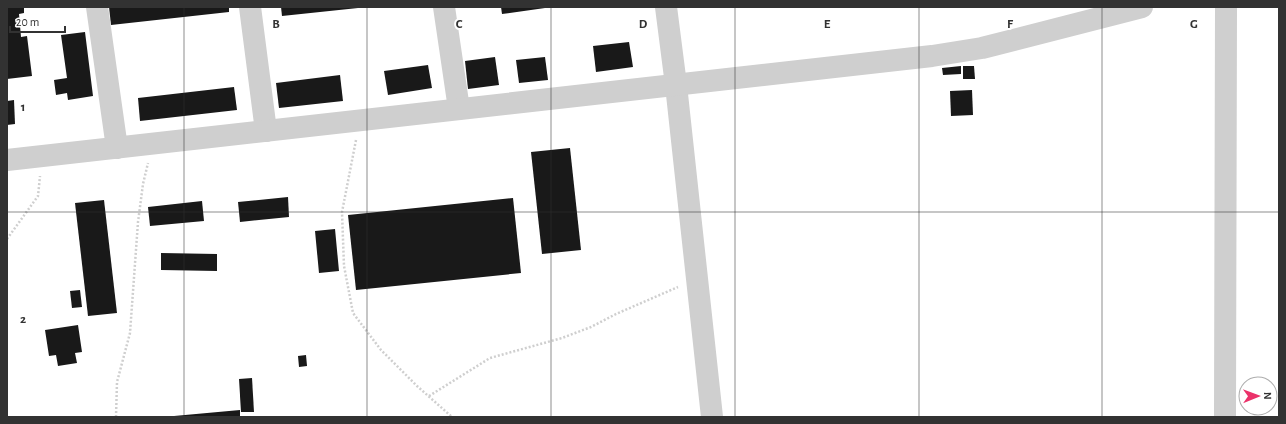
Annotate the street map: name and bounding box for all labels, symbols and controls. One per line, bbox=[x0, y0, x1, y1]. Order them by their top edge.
scale bar bbox=[10, 8, 65, 34]
text: 20 m bbox=[16, 16, 39, 28]
text: B bbox=[272, 18, 280, 31]
text: C bbox=[456, 18, 463, 31]
text: D bbox=[639, 18, 648, 31]
text: E bbox=[824, 18, 831, 31]
text: F bbox=[1007, 18, 1014, 31]
text: G bbox=[1190, 18, 1198, 31]
text: 1 bbox=[21, 101, 25, 114]
text: 2 bbox=[20, 313, 26, 326]
north arrow bbox=[1238, 376, 1278, 416]
text: N bbox=[1262, 392, 1273, 400]

